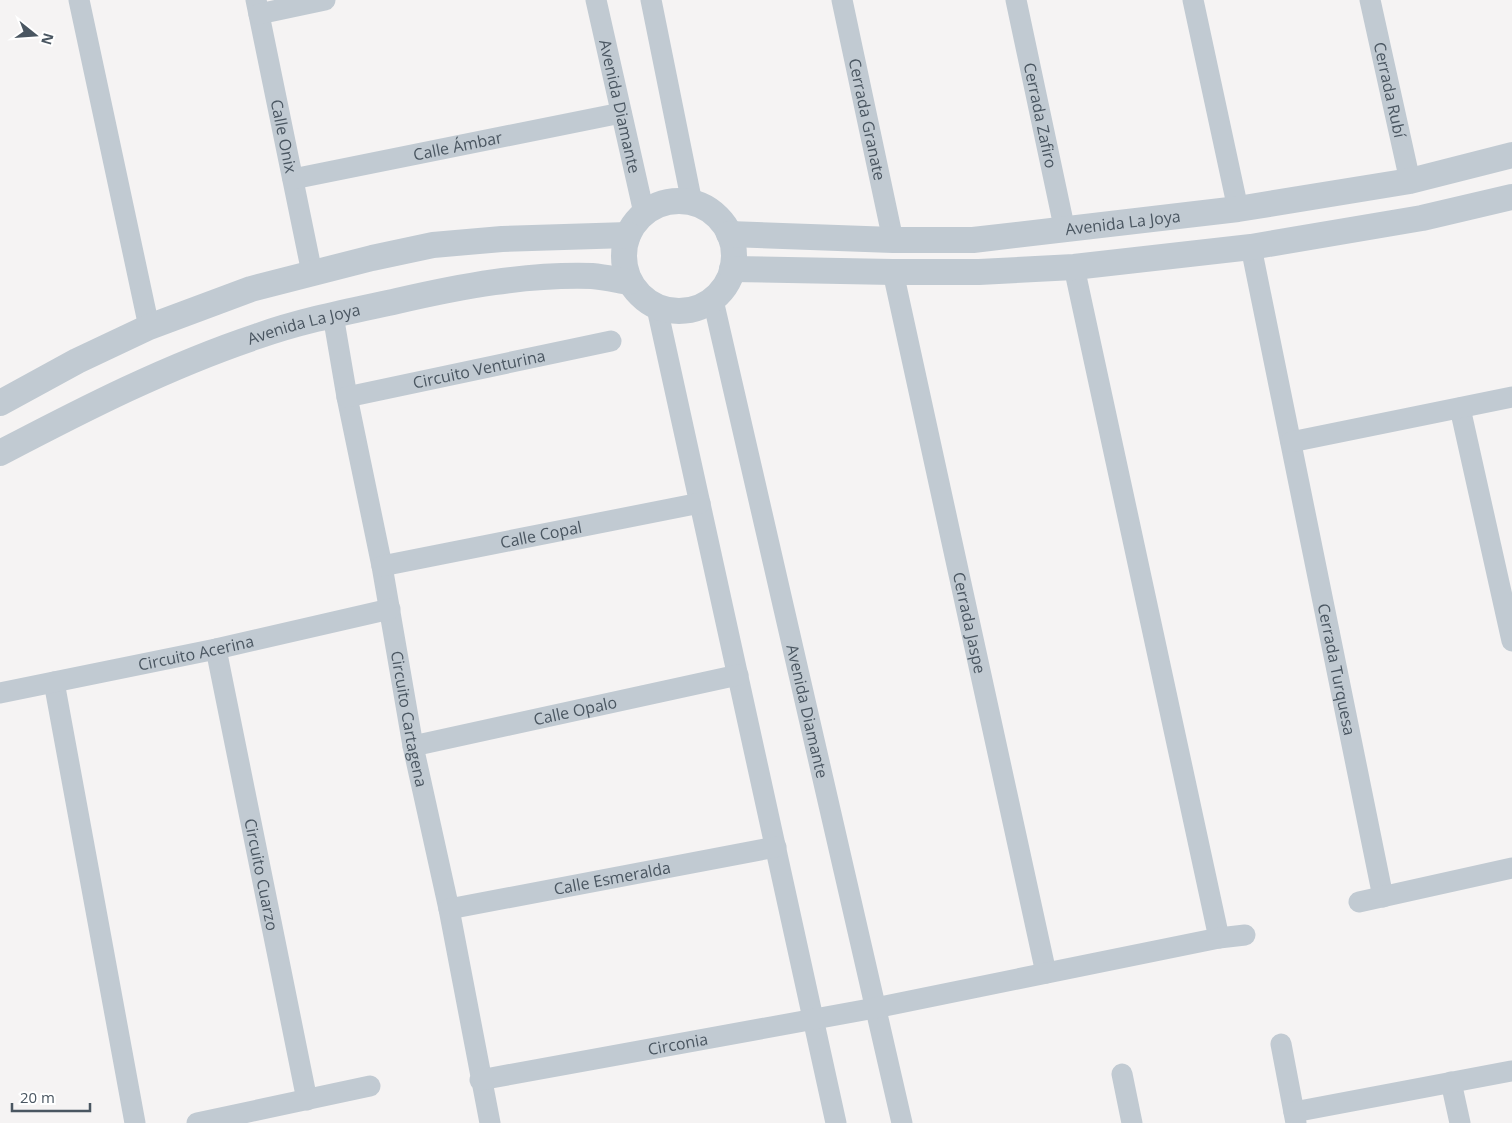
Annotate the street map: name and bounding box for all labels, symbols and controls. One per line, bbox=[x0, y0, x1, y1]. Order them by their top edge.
north arrow bbox=[10, 10, 60, 60]
text: N bbox=[37, 31, 59, 47]
street label: Avenida Diamante bbox=[594, 37, 646, 175]
street label: Cerrada Rubí bbox=[1369, 40, 1411, 141]
street label: Cerrada Granate bbox=[844, 56, 891, 182]
street label: Cerrada Zafiro bbox=[1019, 61, 1062, 170]
street label: Calle Onix bbox=[266, 97, 302, 176]
street label: Calle Ámbar bbox=[411, 126, 505, 166]
street label: Avenida La Joya bbox=[1064, 205, 1182, 240]
street label: Avenida La Joya bbox=[244, 298, 362, 350]
street label: Circuito Venturina bbox=[411, 344, 547, 394]
street label: Calle Copal bbox=[498, 516, 584, 553]
street label: Cerrada Jaspe bbox=[948, 570, 991, 676]
street label: Cerrada Turquesa bbox=[1313, 601, 1361, 737]
street label: Circuito Acerina bbox=[136, 630, 256, 676]
street label: Avenida Diamante bbox=[781, 642, 833, 780]
street label: Circuito Cartagena bbox=[386, 649, 433, 789]
street label: Calle Opalo bbox=[531, 691, 619, 730]
street label: Circuito Cuarzo bbox=[239, 816, 284, 933]
street label: Calle Esmeralda bbox=[552, 856, 672, 900]
street label: Circonia bbox=[646, 1028, 710, 1060]
scale bar bbox=[12, 1080, 90, 1112]
text: 20 m bbox=[20, 1087, 55, 1107]

